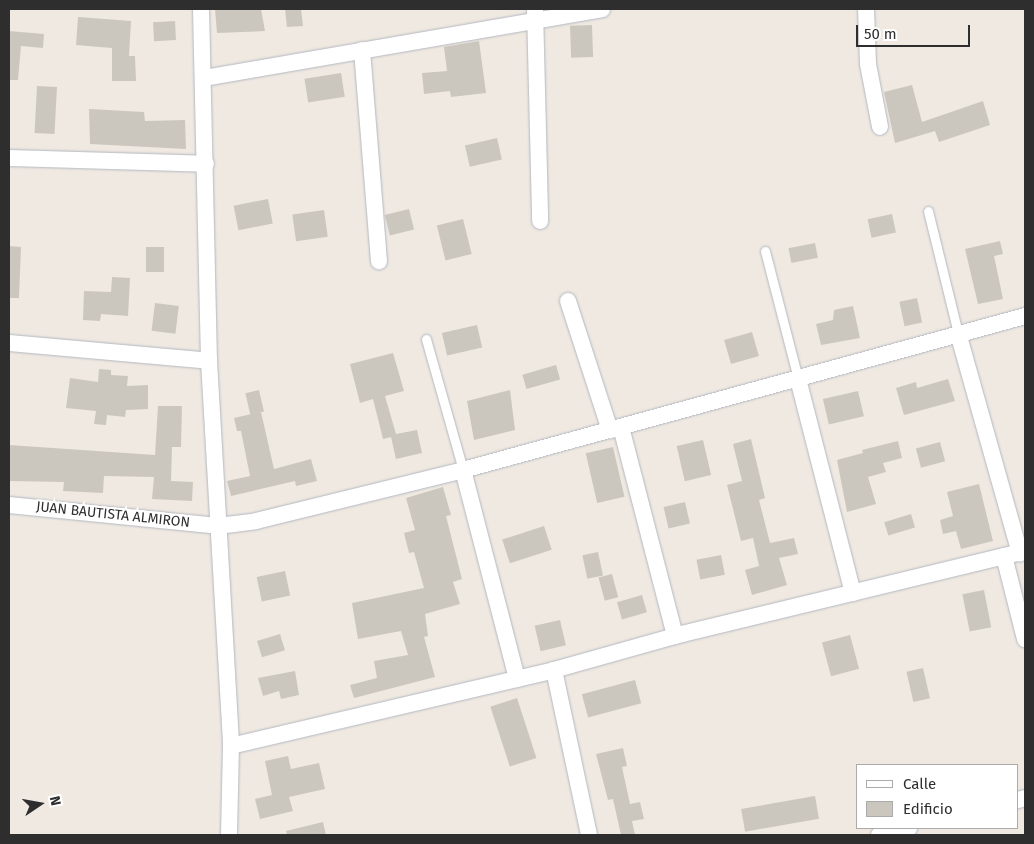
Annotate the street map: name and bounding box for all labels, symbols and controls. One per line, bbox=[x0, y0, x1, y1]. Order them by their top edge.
scale bar bbox=[859, 15, 973, 47]
text: 50 m bbox=[864, 25, 897, 43]
street label: JUAN BAUTISTA ALMIRON bbox=[35, 499, 191, 531]
legend bbox=[856, 764, 1019, 829]
text: Calle bbox=[903, 775, 936, 793]
north arrow bbox=[15, 779, 65, 829]
text: N bbox=[46, 794, 64, 807]
text: Edificio bbox=[903, 800, 953, 818]

